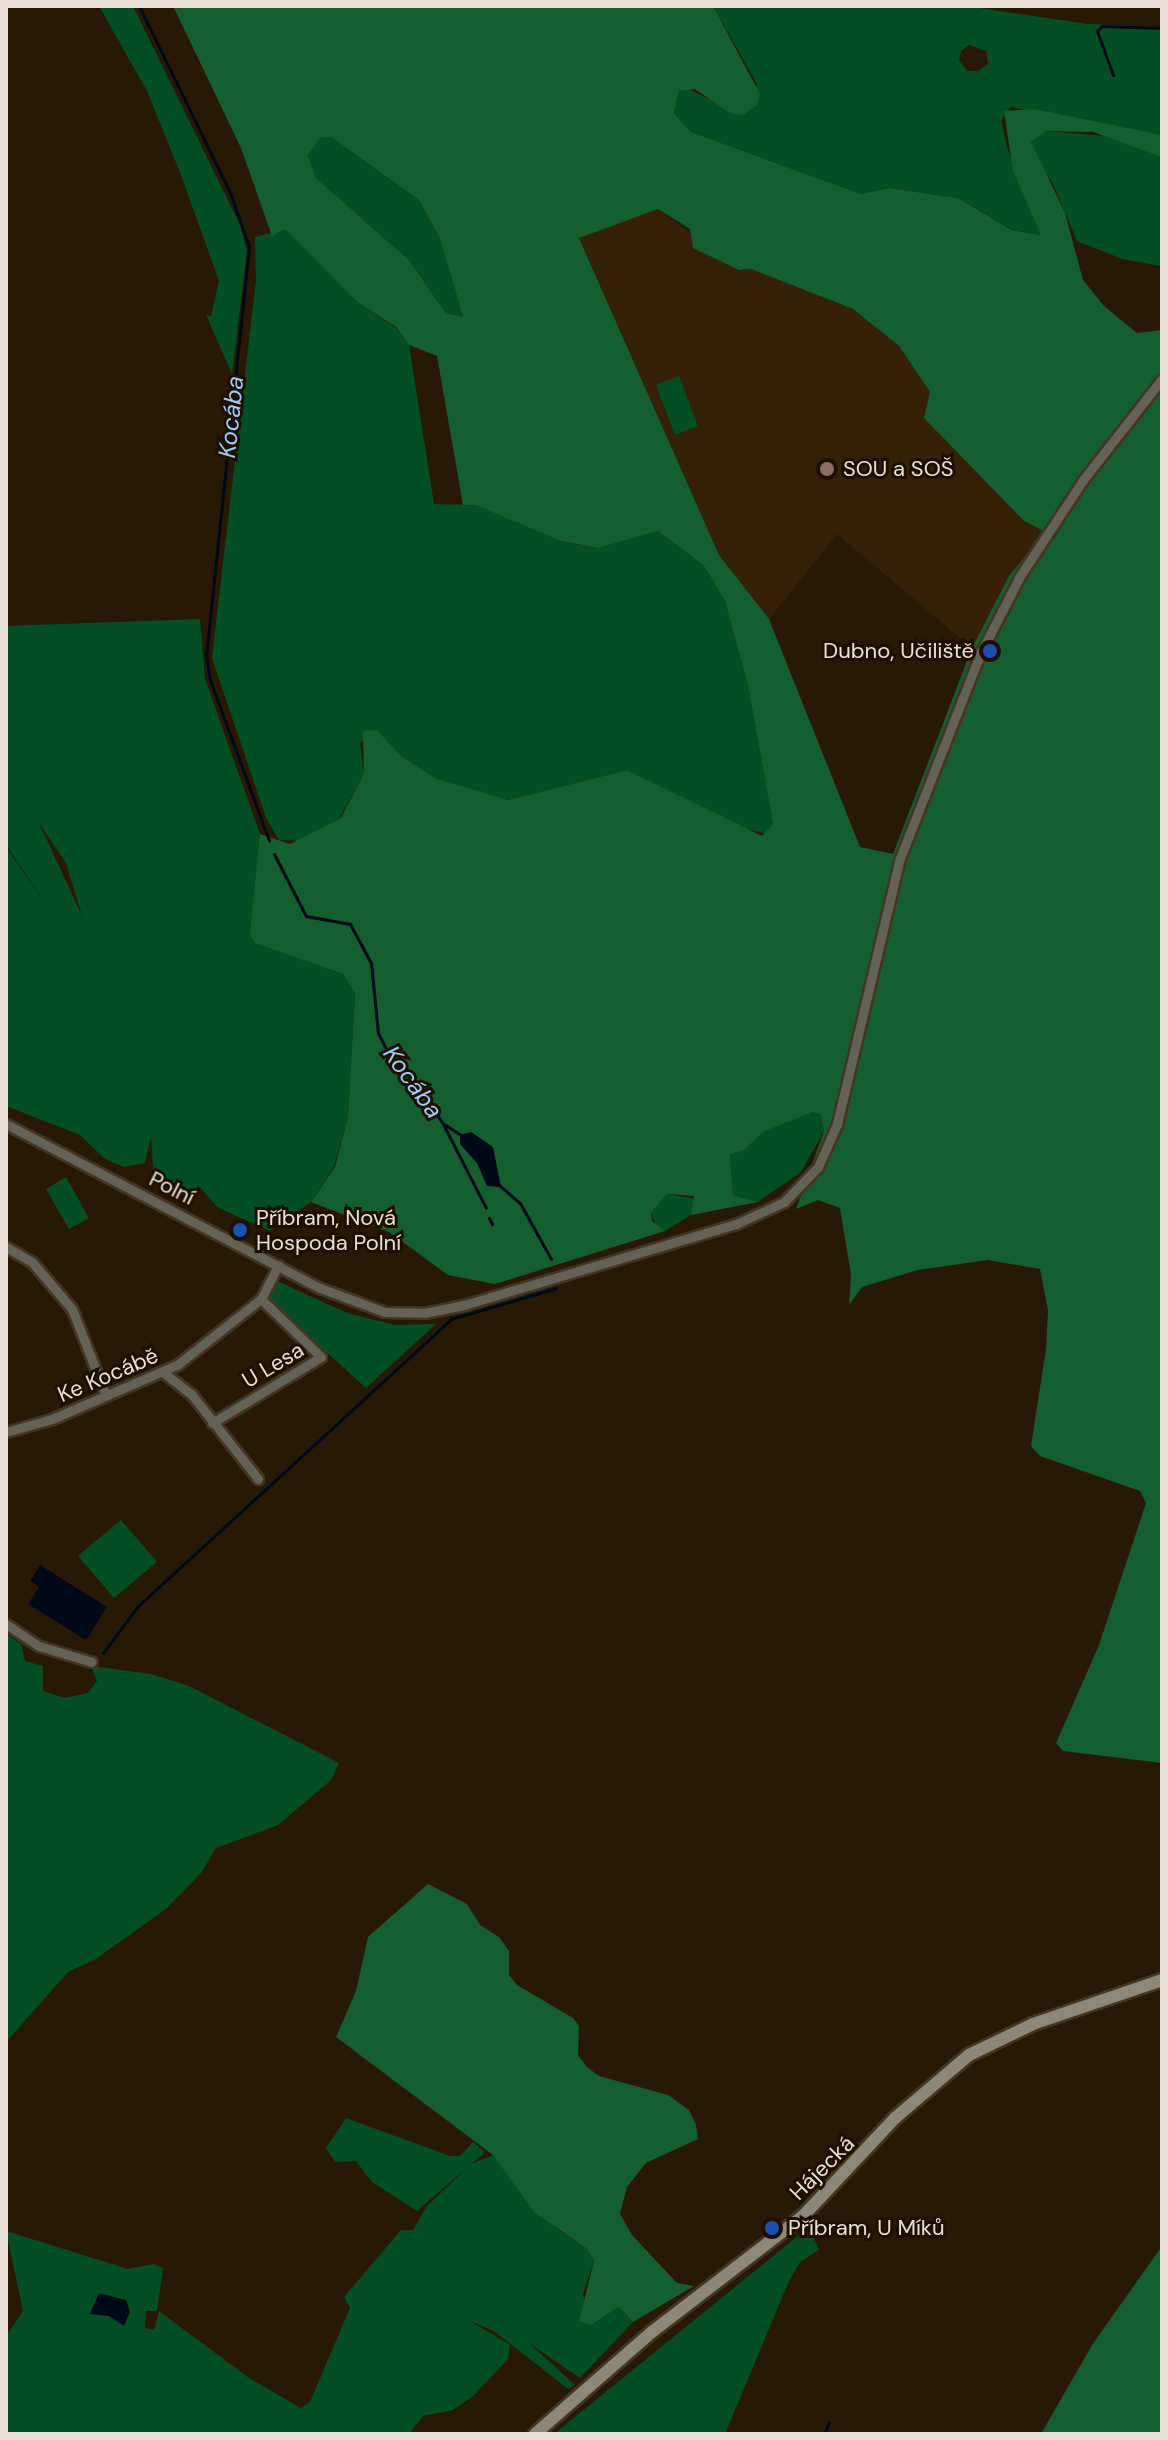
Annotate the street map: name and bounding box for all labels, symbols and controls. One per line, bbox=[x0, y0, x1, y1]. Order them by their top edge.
water label: Kocába bbox=[212, 375, 250, 459]
place label: SOU a SOŠ bbox=[843, 456, 953, 482]
marker: SOU a SOŠ bbox=[818, 460, 836, 478]
place label: Dubno, Učiliště bbox=[823, 638, 974, 664]
marker: Dubno, Učiliště bbox=[981, 642, 999, 660]
water label: Kocába bbox=[377, 1040, 449, 1124]
street label: Polní bbox=[145, 1165, 199, 1211]
place label: Příbram, Nová Hospoda Polní bbox=[256, 1204, 401, 1256]
marker: Příbram, Nová Hospoda Polní bbox=[231, 1221, 249, 1239]
street label: U Lesa bbox=[238, 1336, 308, 1394]
street label: Ke Kocábě bbox=[54, 1342, 162, 1408]
street label: Hájecká bbox=[784, 2130, 860, 2206]
place label: Příbram, U Míků bbox=[788, 2215, 945, 2241]
marker: Příbram, U Míků bbox=[763, 2219, 781, 2237]

